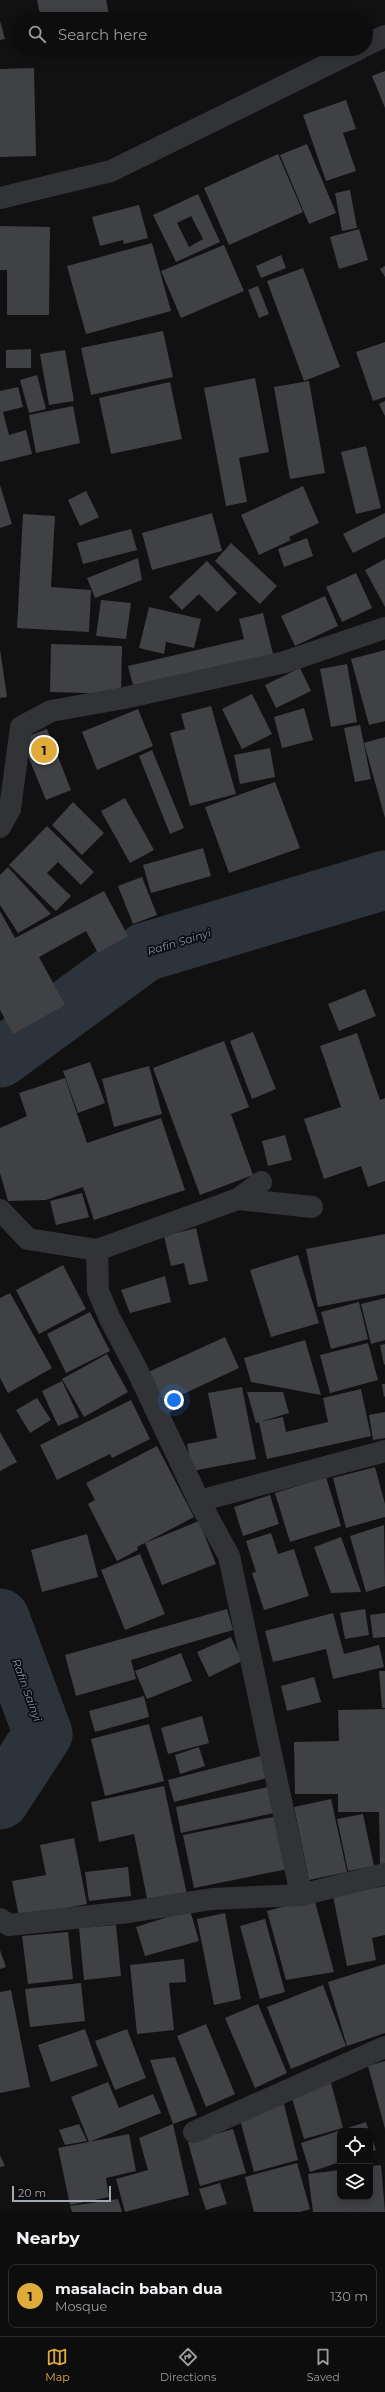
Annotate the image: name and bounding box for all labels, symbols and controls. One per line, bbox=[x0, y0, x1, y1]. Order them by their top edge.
search box bbox=[12, 12, 373, 56]
icon: search bbox=[26, 23, 48, 45]
text: Search here bbox=[58, 25, 147, 44]
pin: 1 bbox=[31, 735, 57, 765]
water label: Rafin Sainyi bbox=[146, 926, 213, 958]
your location bbox=[164, 1390, 184, 1410]
water label: Rafin Sainyi bbox=[9, 1657, 45, 1723]
map controls bbox=[337, 2128, 373, 2200]
button: locate bbox=[337, 2128, 373, 2164]
button: layers bbox=[337, 2164, 373, 2200]
scale bar bbox=[12, 2184, 111, 2203]
text: 20 m bbox=[18, 2186, 46, 2200]
text: Nearby bbox=[16, 2228, 80, 2248]
text: masalacin baban dua bbox=[55, 2279, 222, 2298]
text: 1 bbox=[27, 2288, 33, 2304]
text: 130 m bbox=[330, 2288, 368, 2304]
text: Mosque bbox=[55, 2298, 107, 2314]
tab: Map bbox=[45, 2346, 70, 2384]
tab: Directions bbox=[160, 2346, 216, 2384]
tab: Saved bbox=[307, 2346, 340, 2384]

